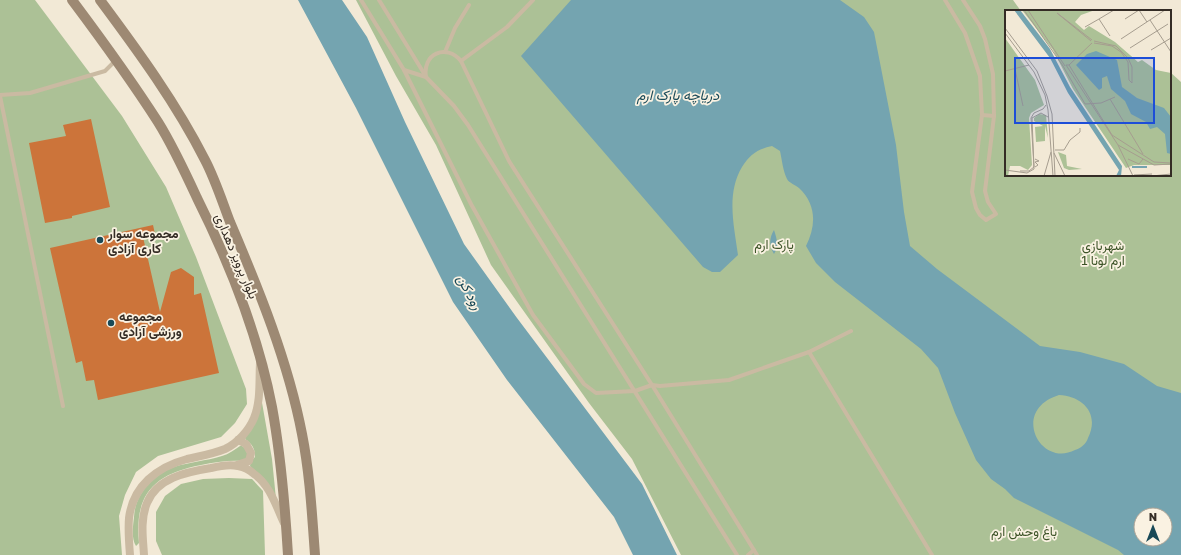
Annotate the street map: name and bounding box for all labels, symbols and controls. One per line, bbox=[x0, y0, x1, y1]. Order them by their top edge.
inset map bbox=[1005, 10, 1171, 176]
water label: دریاچه پارک ارم bbox=[636, 86, 719, 105]
street label: بلوار پرویز دهداری bbox=[210, 211, 262, 302]
place label: مجموعه سوار کاری آزادی bbox=[107, 225, 179, 257]
marker: مجموعه سوار کاری آزادی bbox=[95, 235, 105, 245]
park label: پارک ارم bbox=[754, 236, 794, 254]
park label: شهربازی ارم لونا 1 bbox=[1081, 237, 1125, 269]
water label: رود کن bbox=[453, 272, 486, 313]
place label: مجموعه ورزشی آزادی bbox=[119, 308, 182, 340]
marker: مجموعه ورزشی آزادی bbox=[106, 318, 116, 328]
north arrow bbox=[1133, 507, 1173, 547]
text: N bbox=[1149, 510, 1157, 523]
park label: باغ وحش ارم bbox=[991, 523, 1057, 541]

